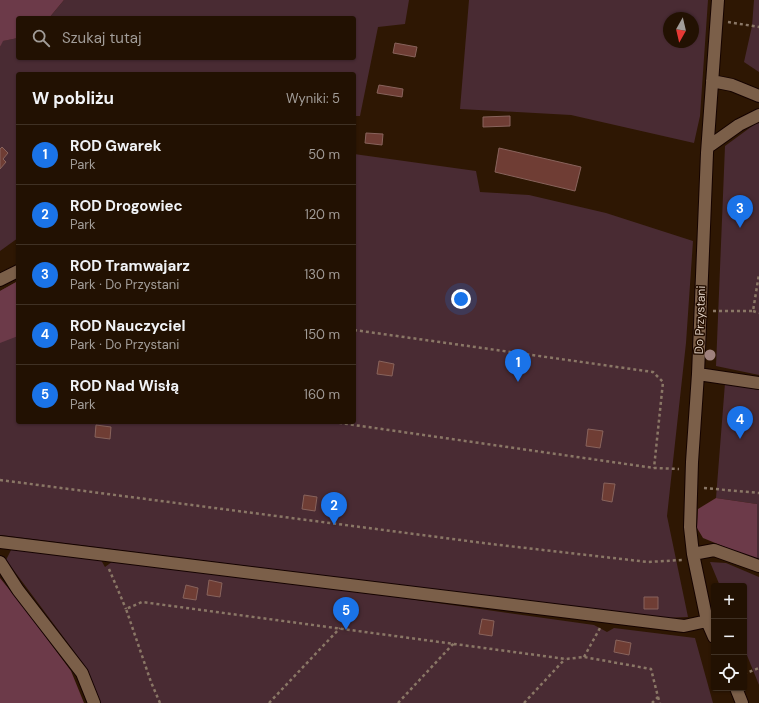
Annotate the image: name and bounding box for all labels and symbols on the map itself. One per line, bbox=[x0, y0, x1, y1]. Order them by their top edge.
north arrow bbox=[663, 12, 699, 48]
pin: 3 bbox=[727, 195, 753, 228]
street label: Do Przystani bbox=[691, 285, 709, 355]
your location bbox=[451, 289, 471, 309]
pin: 1 bbox=[505, 349, 531, 382]
pin: 4 bbox=[727, 406, 753, 439]
pin: 2 bbox=[321, 492, 347, 525]
pin: 5 bbox=[333, 597, 359, 630]

